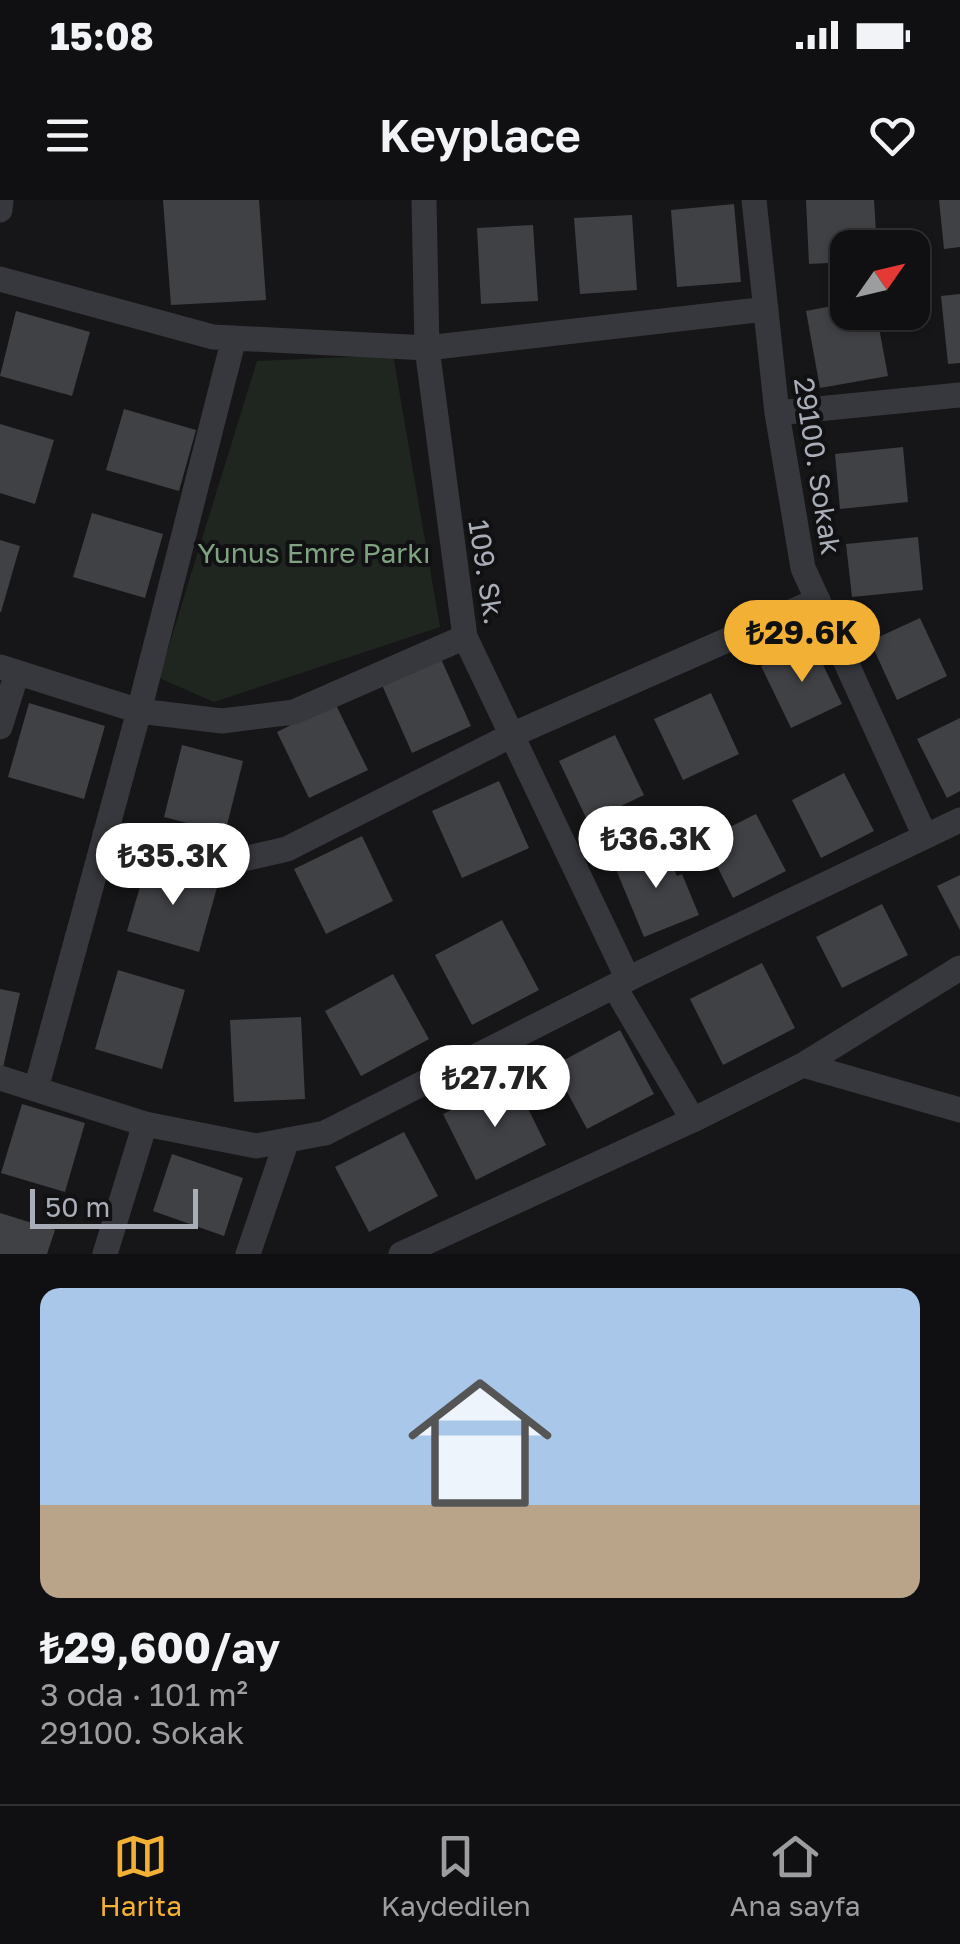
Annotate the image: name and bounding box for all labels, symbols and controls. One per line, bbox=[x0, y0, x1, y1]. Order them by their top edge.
text: 15:08 bbox=[50, 13, 154, 58]
icon: menu bbox=[40, 108, 95, 163]
text: Keyplace bbox=[379, 108, 581, 162]
icon: heart bbox=[865, 108, 920, 163]
north arrow bbox=[830, 230, 930, 330]
map controls bbox=[830, 230, 930, 330]
street label: 29100. Sokak bbox=[788, 375, 848, 557]
street label: 109. Sk. bbox=[462, 517, 512, 627]
park label: Yunus Emre Parkı bbox=[197, 536, 431, 569]
pin: ₺29.6K bbox=[721, 600, 883, 685]
text: ₺29.6K bbox=[746, 613, 858, 651]
pin: ₺36.3K bbox=[575, 806, 737, 891]
text: ₺36.3K bbox=[600, 819, 712, 857]
pin: ₺35.3K bbox=[92, 823, 254, 908]
text: ₺35.3K bbox=[118, 836, 228, 874]
pin: ₺27.7K bbox=[414, 1045, 576, 1130]
text: ₺27.7K bbox=[442, 1058, 548, 1096]
scale bar bbox=[30, 1184, 198, 1228]
text: 50 m bbox=[45, 1190, 110, 1223]
icon: home bbox=[390, 1353, 570, 1533]
text: ₺29,600/ay bbox=[40, 1622, 280, 1672]
text: 3 oda · 101 m² bbox=[40, 1675, 248, 1713]
text: 29100. Sokak bbox=[40, 1713, 244, 1751]
tab: Harita bbox=[100, 1829, 182, 1922]
tab: Kaydedilen bbox=[381, 1829, 531, 1922]
tab: Ana sayfa bbox=[730, 1829, 860, 1922]

